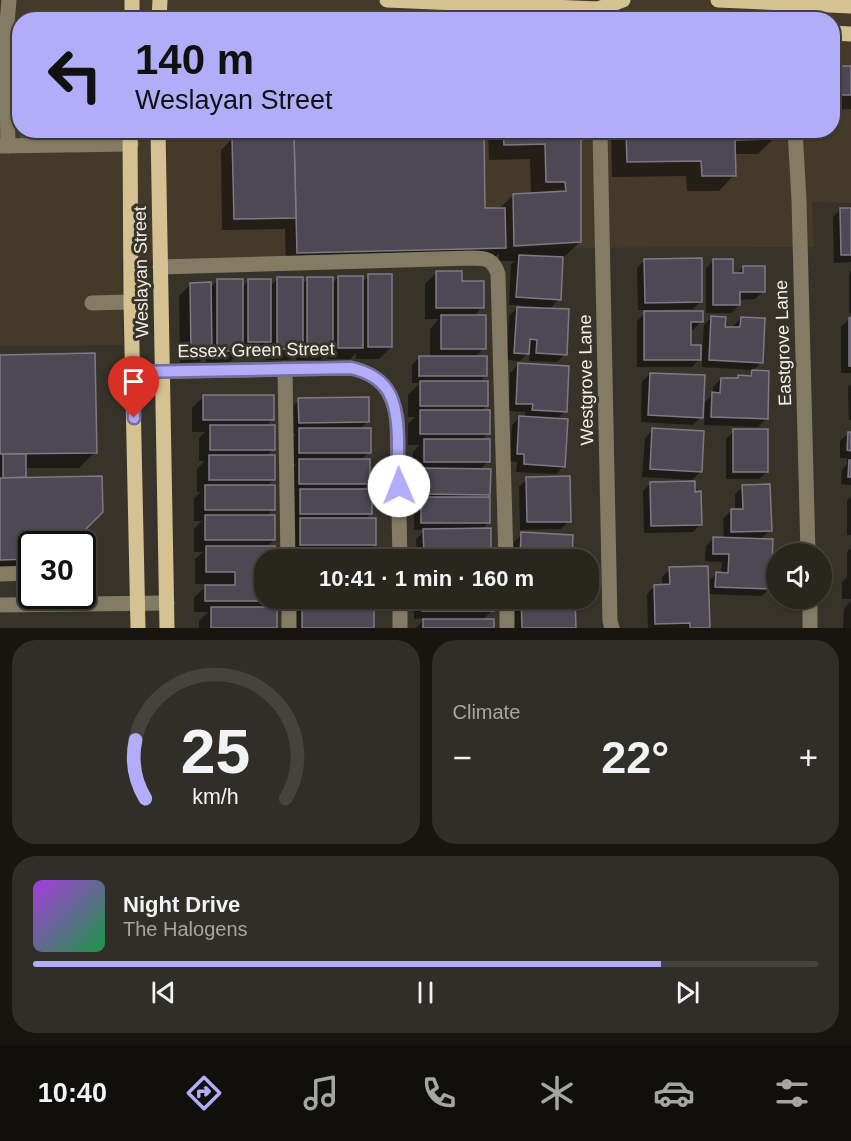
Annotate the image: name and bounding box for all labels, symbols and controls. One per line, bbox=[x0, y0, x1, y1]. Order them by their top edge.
icon: left bbox=[36, 36, 114, 114]
text: 140 m bbox=[135, 36, 254, 83]
text: Weslayan Street bbox=[135, 85, 333, 115]
street label: Weslayan Street bbox=[130, 206, 152, 338]
street label: Eastgrove Lane bbox=[771, 280, 795, 406]
street label: Westgrove Lane bbox=[575, 314, 597, 446]
street label: Essex Green Street bbox=[177, 339, 335, 361]
pin bbox=[108, 356, 159, 418]
icon: arrive bbox=[117, 365, 150, 398]
position arrow bbox=[367, 454, 431, 518]
speed limit sign: 30 bbox=[18, 531, 96, 609]
map controls bbox=[766, 543, 832, 609]
button: sound bbox=[766, 543, 832, 609]
text: 10:41 · 1 min · 160 m bbox=[319, 566, 534, 591]
text: Climate bbox=[453, 701, 520, 723]
text: 25 bbox=[181, 717, 250, 786]
text: 22° bbox=[601, 732, 669, 783]
text: − bbox=[453, 739, 472, 776]
text: + bbox=[799, 739, 818, 776]
text: km/h bbox=[193, 785, 239, 809]
text: Night Drive bbox=[123, 892, 240, 917]
text: The Halogens bbox=[123, 918, 248, 940]
icon: previous bbox=[147, 976, 180, 1009]
icon: pause bbox=[409, 976, 442, 1009]
icon: next bbox=[671, 976, 704, 1009]
icon: directions bbox=[183, 1072, 225, 1114]
icon: music bbox=[300, 1072, 342, 1114]
icon: phone bbox=[418, 1072, 460, 1114]
icon: climate bbox=[536, 1072, 578, 1114]
icon: car bbox=[653, 1072, 695, 1114]
icon: filters bbox=[771, 1072, 813, 1114]
text: 10:40 bbox=[38, 1078, 107, 1108]

